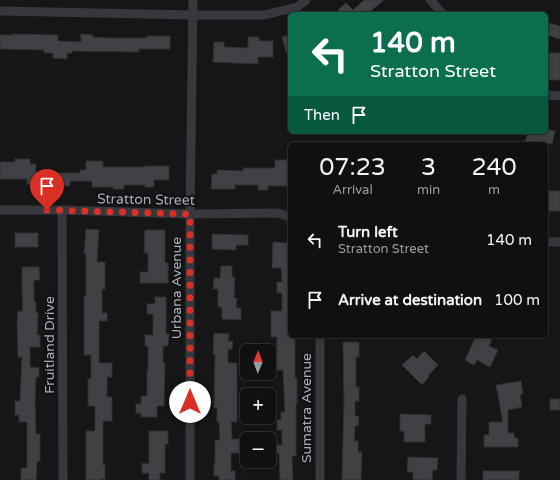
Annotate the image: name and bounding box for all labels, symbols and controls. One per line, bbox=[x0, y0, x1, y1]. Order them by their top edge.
text: 140 m bbox=[370, 26, 456, 60]
icon: left bbox=[304, 28, 356, 80]
text: Stratton Street bbox=[370, 60, 496, 82]
icon: arrive bbox=[348, 104, 370, 126]
text: Then bbox=[304, 106, 340, 124]
text: 07:23 bbox=[319, 153, 386, 182]
text: 3 bbox=[421, 153, 436, 182]
text: 240 bbox=[471, 153, 517, 182]
pin bbox=[30, 169, 64, 210]
icon: arrive bbox=[36, 175, 58, 197]
text: Arrival bbox=[332, 182, 373, 198]
text: min bbox=[417, 182, 440, 198]
text: m bbox=[488, 182, 500, 198]
street label: Stratton Street bbox=[97, 190, 196, 209]
text: Turn left bbox=[338, 223, 398, 241]
icon: left bbox=[304, 229, 326, 251]
text: 140 m bbox=[486, 231, 532, 249]
street label: Urbana Avenue bbox=[168, 237, 185, 339]
text: Stratton Street bbox=[338, 241, 429, 257]
icon: arrive bbox=[304, 289, 326, 311]
text: Arrive at destination bbox=[338, 291, 482, 309]
text: 100 m bbox=[494, 291, 540, 309]
street label: Fruitland Drive bbox=[41, 296, 58, 394]
north arrow bbox=[240, 344, 276, 380]
map controls bbox=[240, 344, 276, 468]
street label: Sumatra Avenue bbox=[298, 353, 315, 463]
position arrow bbox=[169, 381, 211, 423]
button: + bbox=[240, 388, 276, 424]
button: − bbox=[240, 432, 276, 468]

